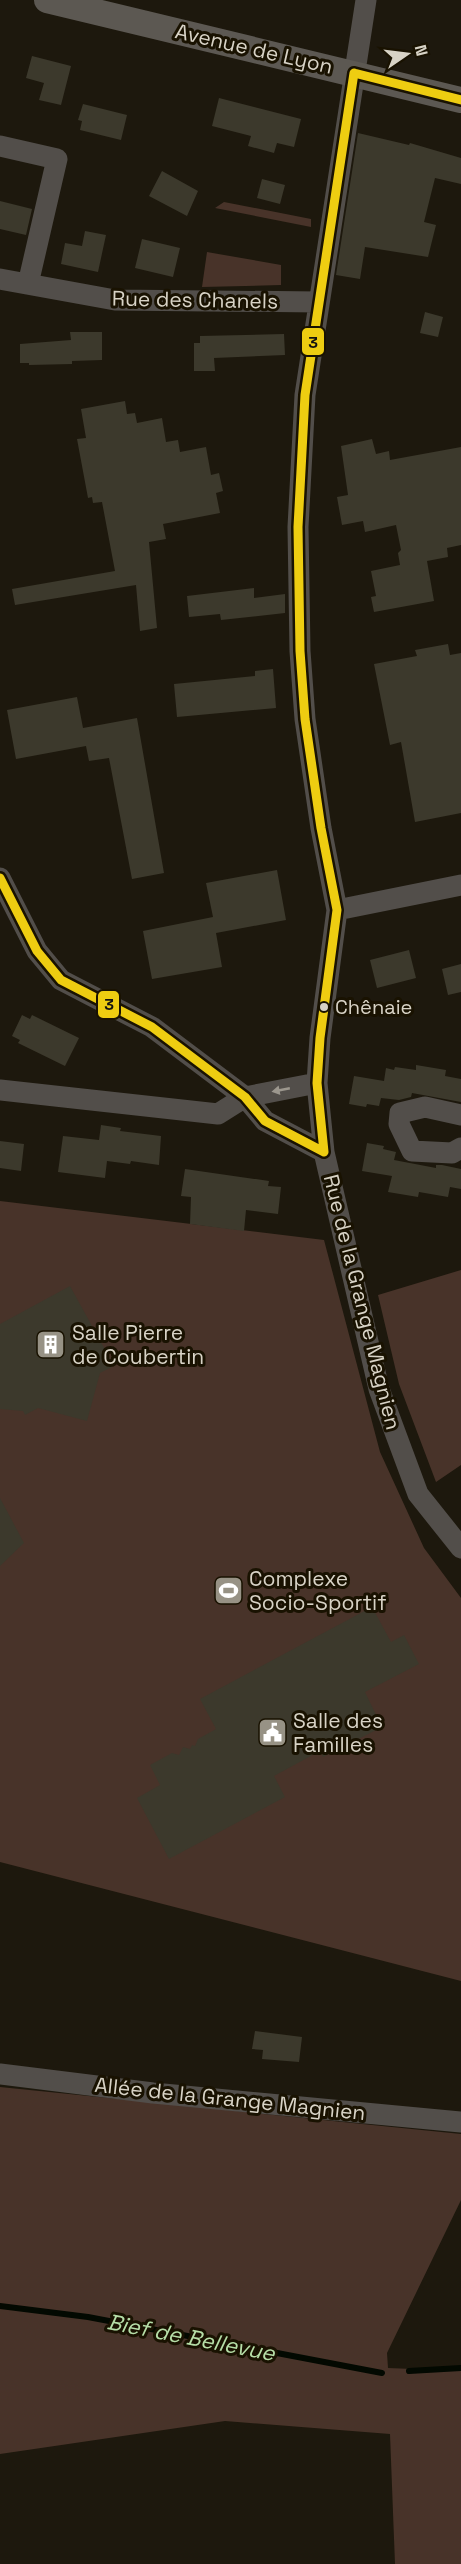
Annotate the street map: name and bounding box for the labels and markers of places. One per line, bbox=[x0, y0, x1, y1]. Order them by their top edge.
place label: Chênaie bbox=[335, 994, 412, 1020]
marker: Chênaie bbox=[318, 1001, 330, 1013]
place label: Salle Pierre de Coubertin bbox=[72, 1319, 204, 1370]
building icon: Salle Pierre de Coubertin bbox=[35, 1329, 67, 1361]
place label: Complexe Socio-Sportif bbox=[249, 1565, 386, 1616]
sports icon: Complexe Socio-Sportif bbox=[212, 1575, 244, 1607]
place label: Salle des Familles bbox=[293, 1707, 383, 1758]
public building icon: Salle des Familles bbox=[256, 1717, 288, 1749]

